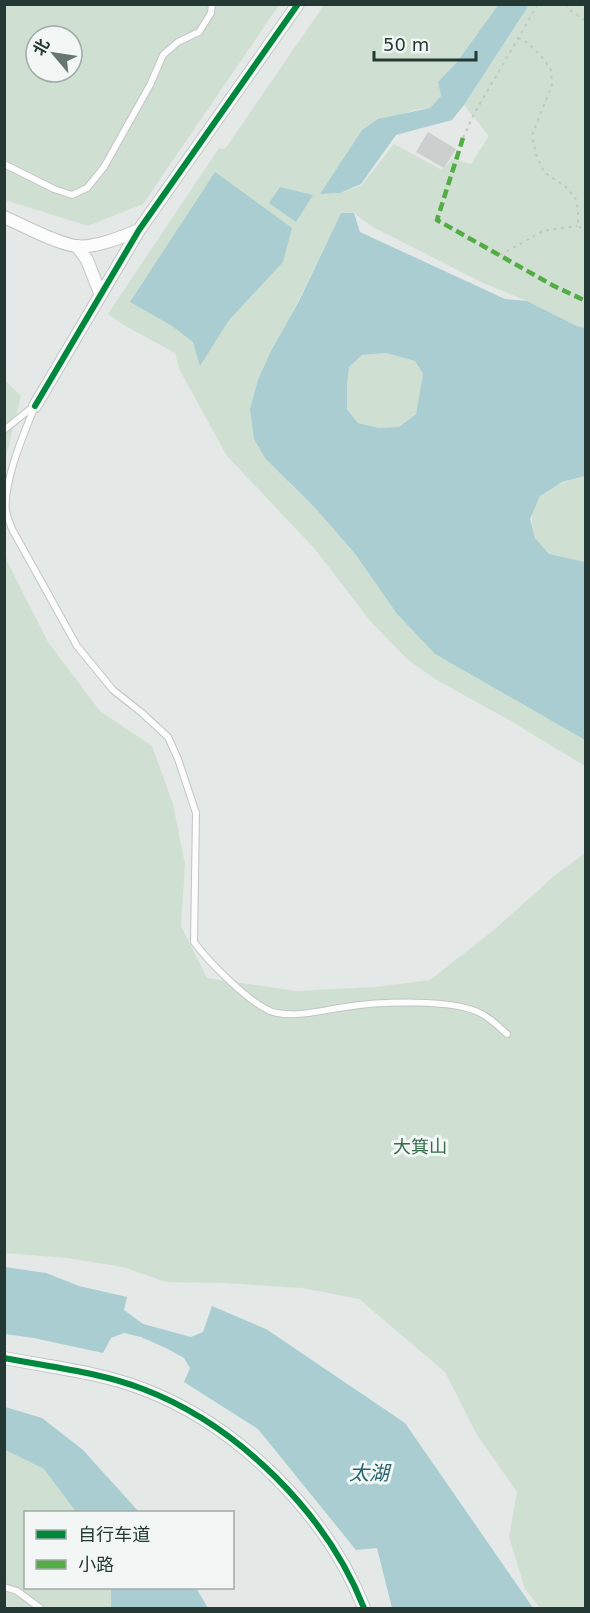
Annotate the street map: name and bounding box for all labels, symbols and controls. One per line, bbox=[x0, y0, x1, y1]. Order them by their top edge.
north arrow bbox=[24, 24, 84, 84]
scale bar bbox=[374, 24, 476, 62]
text: 50 m bbox=[383, 34, 429, 55]
text: 北 bbox=[29, 35, 54, 59]
park label: 大箕山 bbox=[393, 1136, 447, 1157]
water label: 太湖 bbox=[349, 1461, 392, 1485]
legend bbox=[24, 1511, 234, 1589]
text: 自行车道 bbox=[78, 1524, 150, 1545]
text: 小路 bbox=[78, 1554, 114, 1575]

